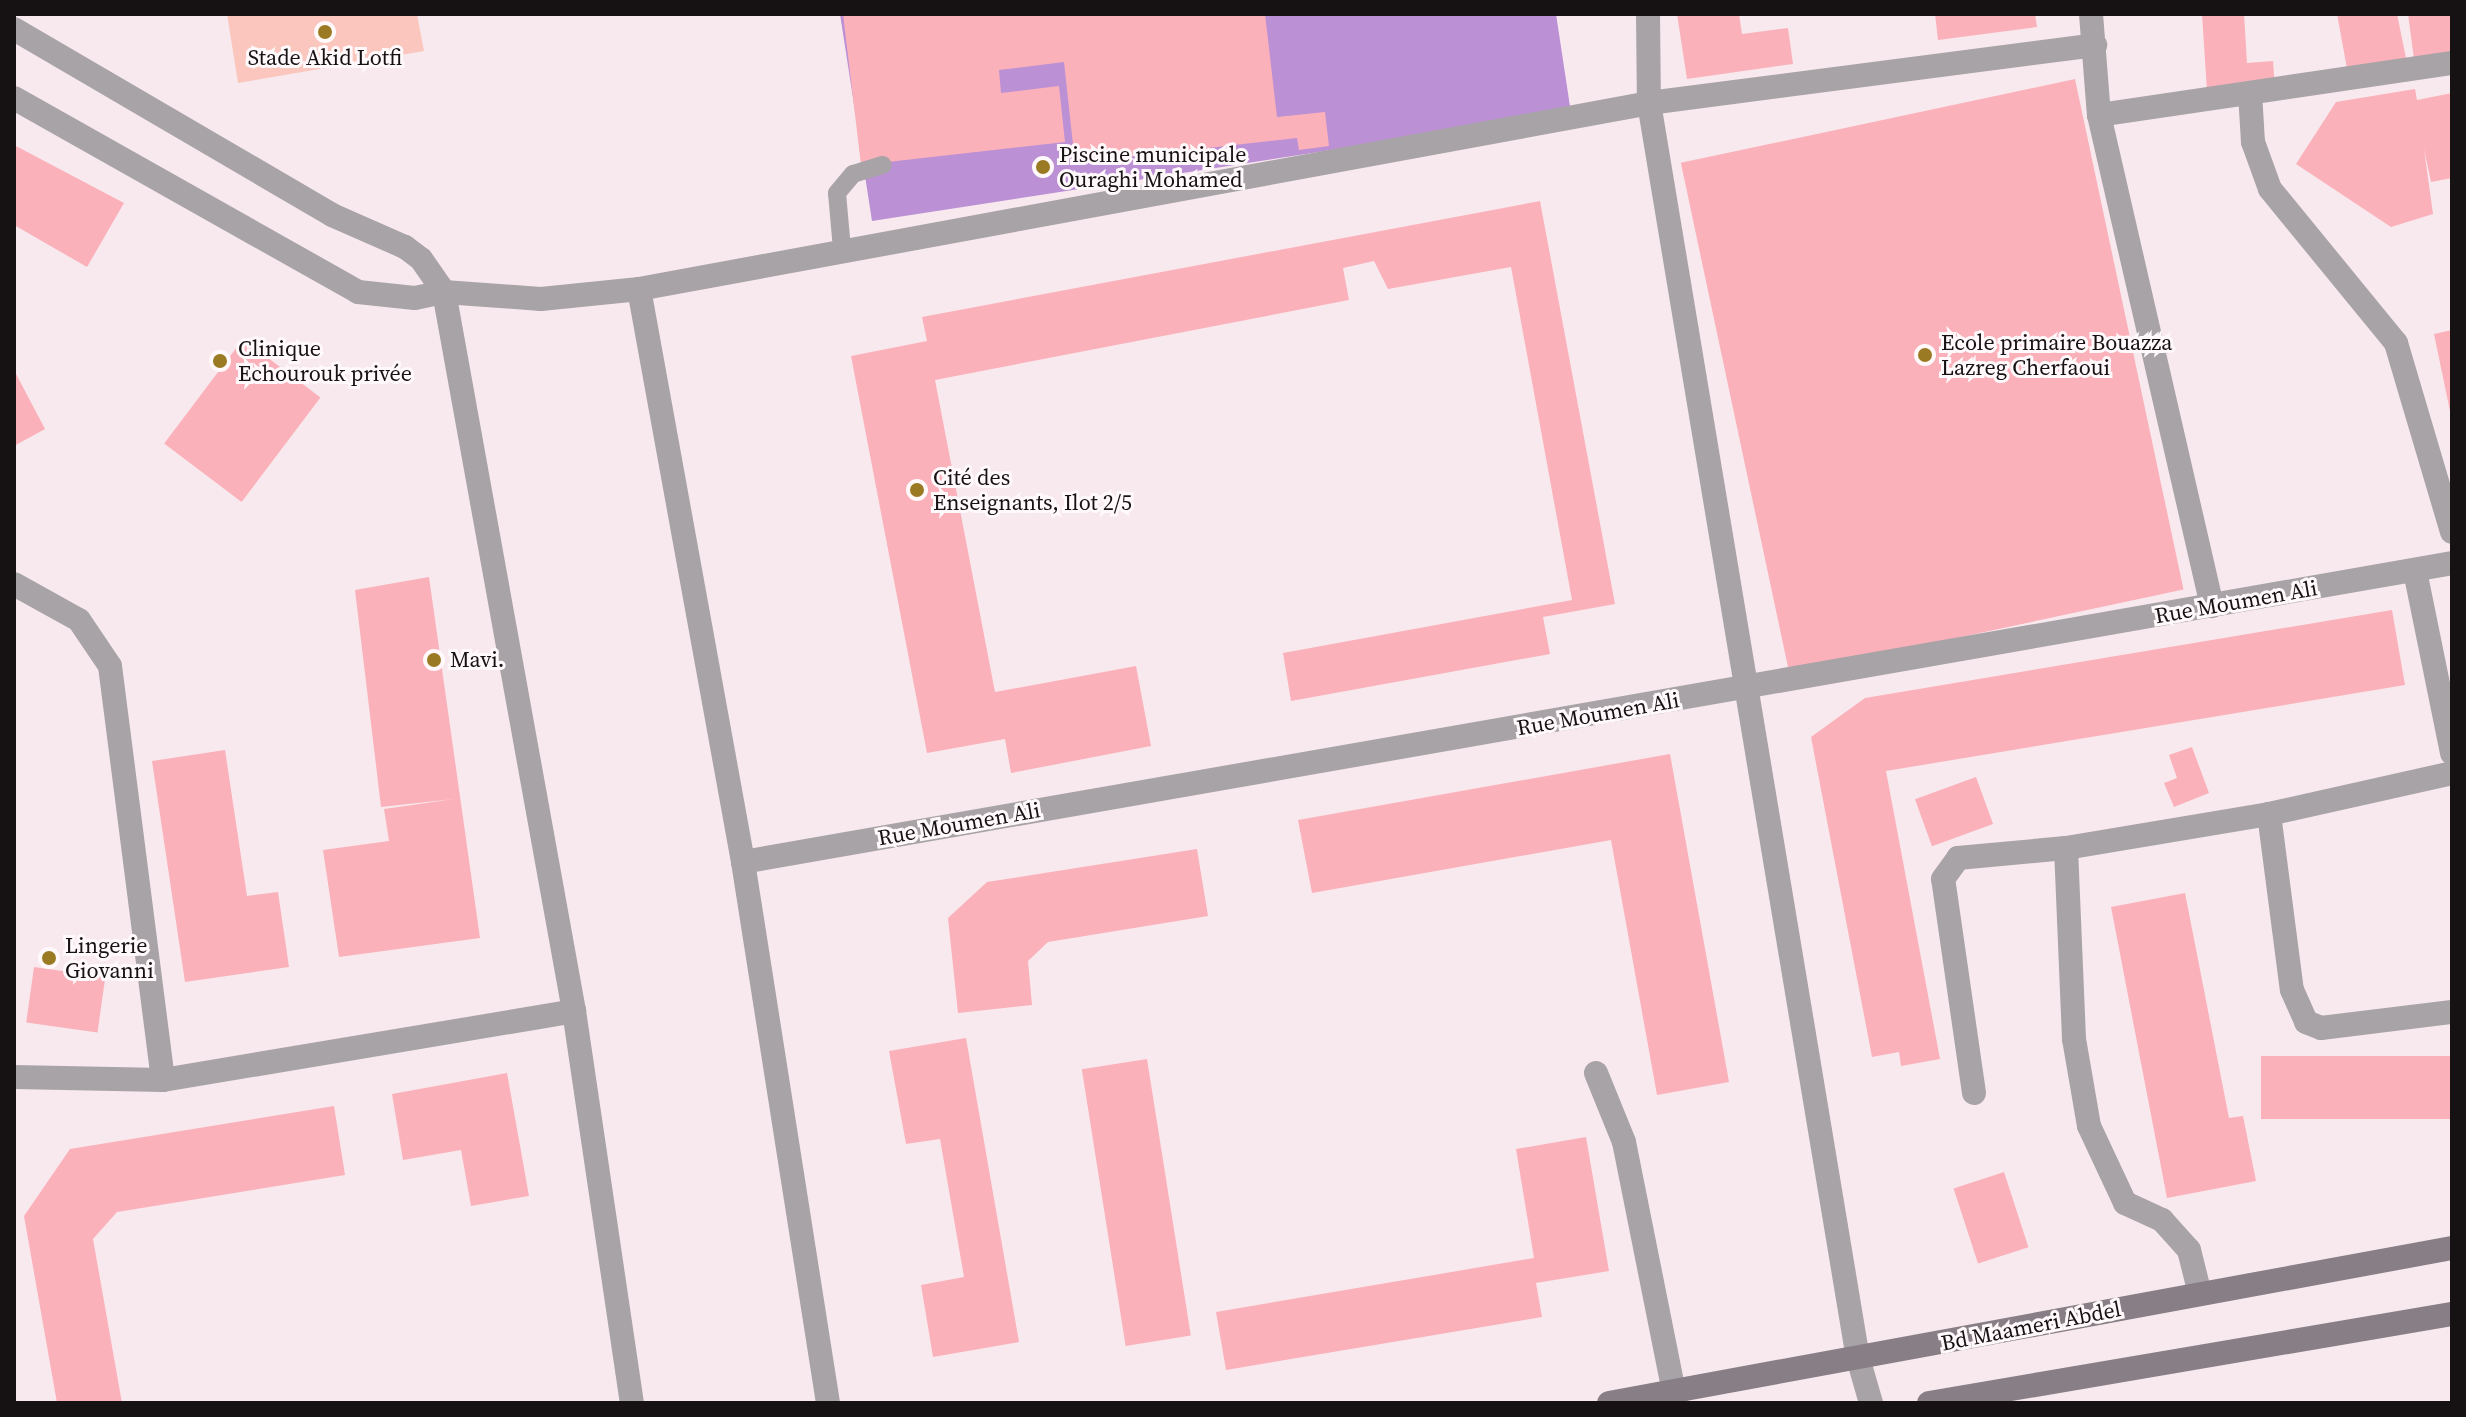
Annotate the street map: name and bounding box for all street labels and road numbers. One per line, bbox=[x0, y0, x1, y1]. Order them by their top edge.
street label: Rue Moumen Ali bbox=[2153, 575, 2319, 629]
street label: Rue Moumen Ali bbox=[1515, 687, 1681, 741]
street label: Rue Moumen Ali bbox=[876, 797, 1042, 851]
street label: Bd Maameri Abdel bbox=[1939, 1296, 2123, 1356]

